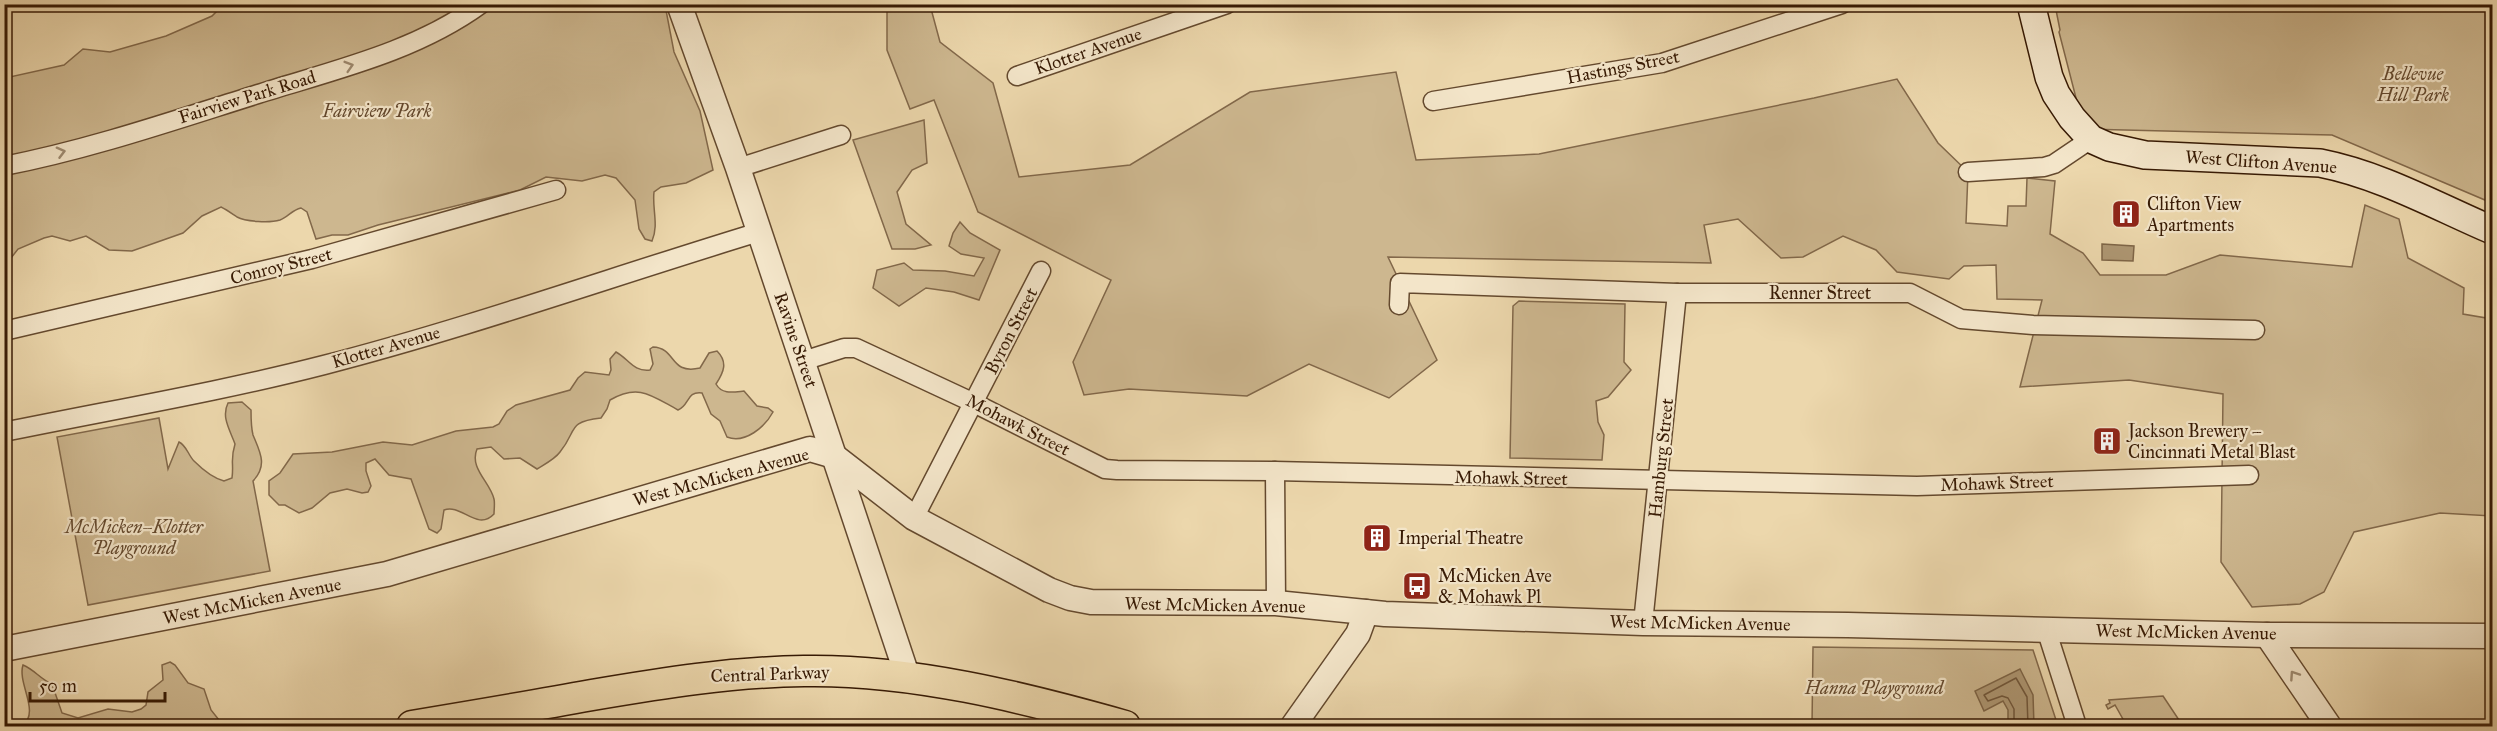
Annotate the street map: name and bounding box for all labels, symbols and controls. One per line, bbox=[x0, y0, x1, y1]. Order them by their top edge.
street label: Klotter Avenue bbox=[1032, 22, 1144, 80]
street label: Hastings Street bbox=[1565, 45, 1682, 90]
one-way arrow bbox=[343, 61, 354, 73]
park label: Bellevue Hill Park bbox=[2376, 63, 2449, 106]
street label: Fairview Park Road bbox=[176, 66, 318, 128]
park label: Fairview Park bbox=[322, 100, 431, 122]
street label: West Clifton Avenue bbox=[2184, 146, 2338, 178]
one-way arrow bbox=[56, 147, 66, 159]
place label: Clifton View Apartments bbox=[2146, 193, 2241, 236]
building icon: Clifton View Apartments bbox=[2110, 198, 2142, 230]
street label: Conroy Street bbox=[228, 243, 335, 289]
street label: Renner Street bbox=[1769, 282, 1872, 304]
street label: Byron Street bbox=[980, 283, 1043, 378]
street label: Ravine Street bbox=[769, 289, 823, 391]
street label: Klotter Avenue bbox=[329, 321, 443, 373]
street label: Mohawk Street bbox=[962, 389, 1074, 461]
street label: Hamburg Street bbox=[1644, 396, 1679, 519]
place label: Jackson Brewery – Cincinnati Metal Blast bbox=[2126, 420, 2296, 463]
building icon: Jackson Brewery – Cincinnati Metal Blast bbox=[2091, 425, 2123, 457]
street label: West McMicken Avenue bbox=[631, 443, 811, 511]
street label: Mohawk Street bbox=[1454, 466, 1569, 490]
street label: Mohawk Street bbox=[1940, 470, 2055, 496]
park label: McMicken–Klotter Playground bbox=[63, 516, 205, 559]
building icon: Imperial Theatre bbox=[1361, 522, 1393, 554]
place label: Imperial Theatre bbox=[1398, 527, 1523, 549]
place label: McMicken Ave & Mohawk Pl bbox=[1438, 565, 1552, 608]
bus stop icon: McMicken Ave & Mohawk Pl bbox=[1401, 570, 1433, 602]
street label: West McMicken Avenue bbox=[161, 573, 343, 629]
street label: West McMicken Avenue bbox=[1124, 592, 1306, 618]
street label: West McMicken Avenue bbox=[1609, 610, 1791, 636]
street label: West McMicken Avenue bbox=[2095, 619, 2277, 645]
street label: Central Parkway bbox=[710, 661, 830, 687]
scale bar bbox=[30, 665, 165, 703]
one-way arrow bbox=[2290, 671, 2302, 681]
text: 50 m bbox=[39, 675, 77, 697]
park label: Hanna Playground bbox=[1804, 677, 1945, 699]

